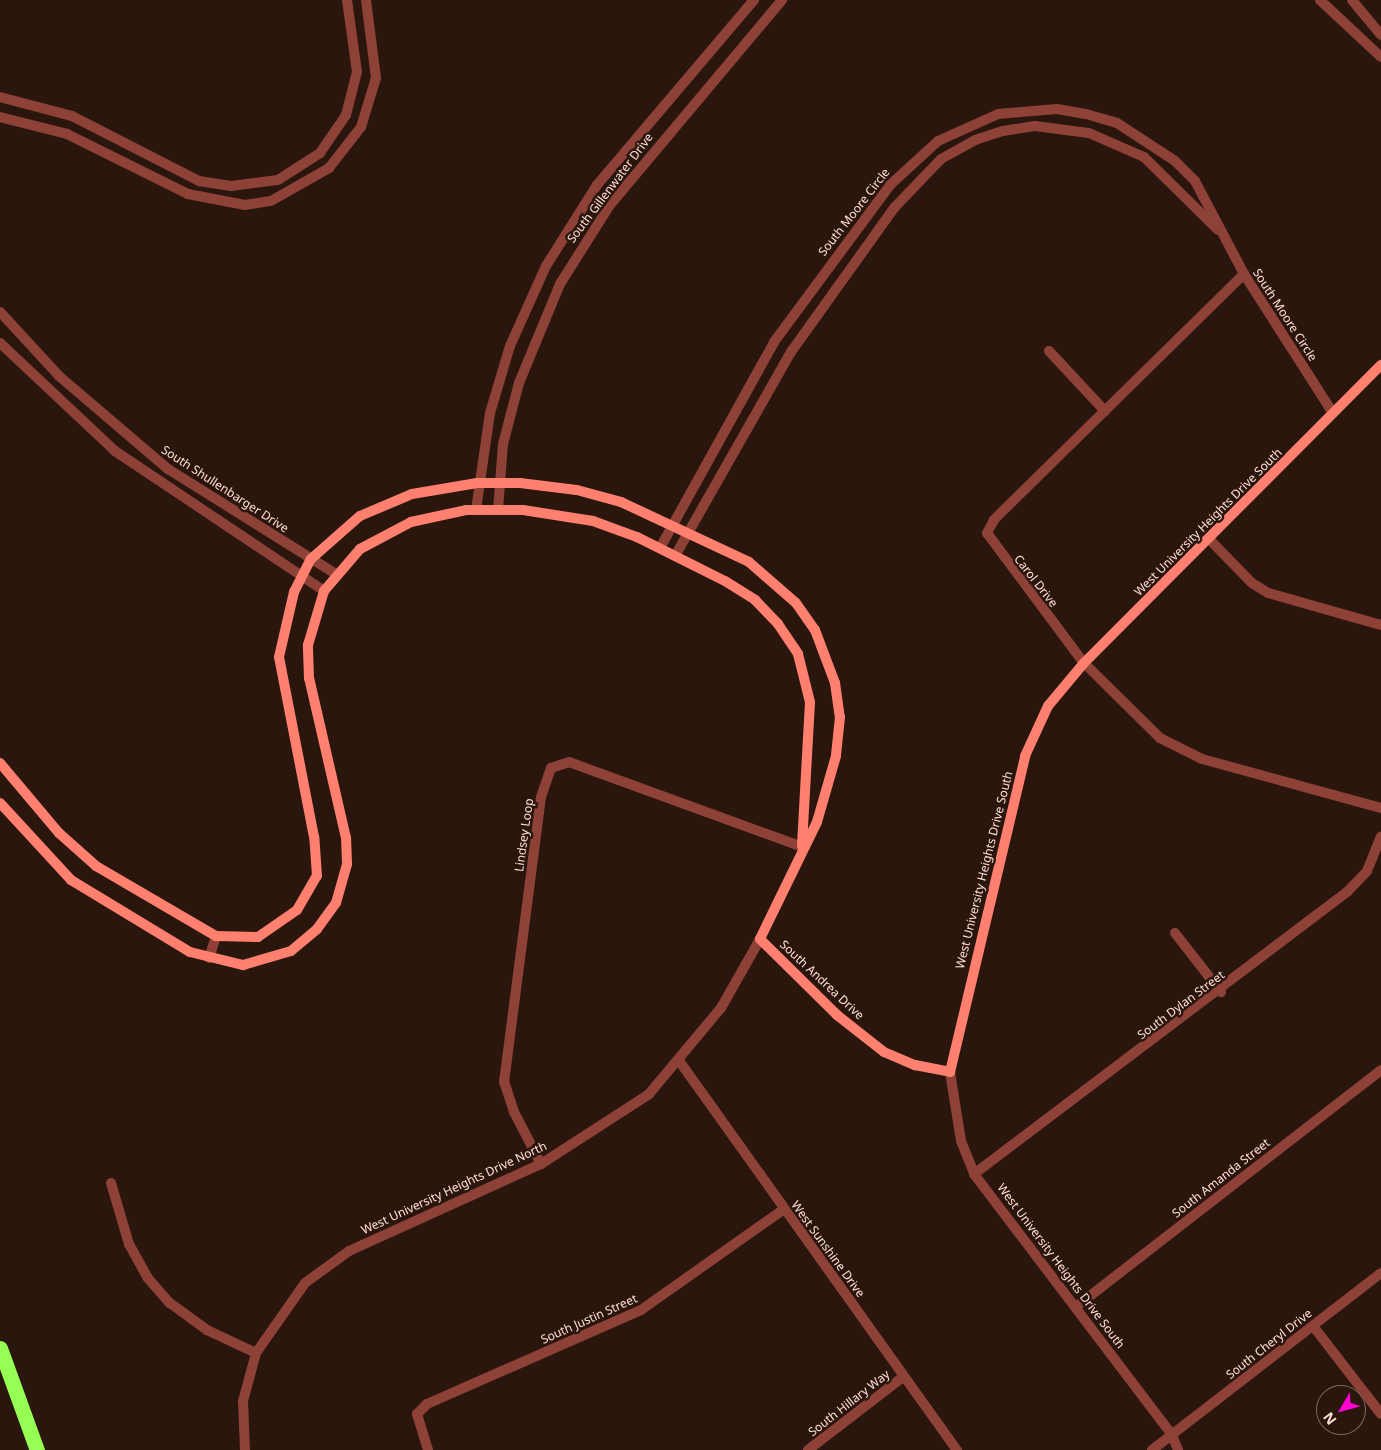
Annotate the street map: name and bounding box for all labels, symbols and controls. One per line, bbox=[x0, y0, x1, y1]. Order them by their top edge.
street label: South Gillenwater Drive bbox=[564, 130, 656, 246]
street label: South Moore Circle bbox=[815, 165, 893, 259]
street label: South Moore Circle bbox=[1250, 266, 1320, 364]
street label: South Shullenbarger Drive bbox=[159, 442, 291, 536]
street label: West University Heights Drive South bbox=[1131, 445, 1285, 599]
street label: Carol Drive bbox=[1011, 552, 1061, 610]
street label: West University Heights Drive South bbox=[952, 770, 1016, 970]
street label: Lindsey Loop bbox=[512, 797, 536, 873]
street label: South Andrea Drive bbox=[777, 937, 867, 1023]
street label: South Dylan Street bbox=[1135, 968, 1227, 1042]
street label: South Amanda Street bbox=[1169, 1135, 1273, 1221]
street label: West University Heights Drive North bbox=[359, 1139, 549, 1237]
street label: West University Heights Drive South bbox=[994, 1181, 1128, 1351]
street label: West Sunshine Drive bbox=[788, 1198, 868, 1300]
street label: South Justin Street bbox=[539, 1291, 639, 1347]
street label: South Cheryl Drive bbox=[1223, 1306, 1315, 1382]
street label: South Hillary Way bbox=[806, 1367, 892, 1439]
north arrow bbox=[1316, 1385, 1366, 1435]
text: N bbox=[1318, 1408, 1340, 1429]

